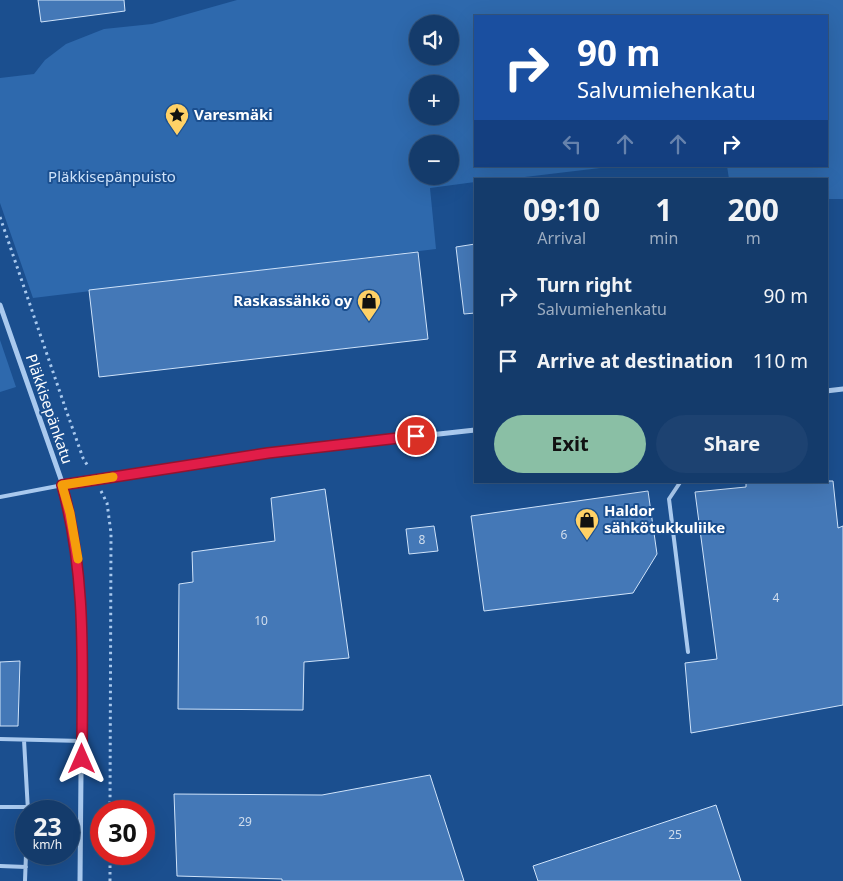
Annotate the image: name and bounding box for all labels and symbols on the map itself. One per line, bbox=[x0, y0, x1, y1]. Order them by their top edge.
place icon: Varesmäki bbox=[164, 102, 190, 136]
place label: Varesmäki bbox=[194, 104, 273, 124]
park label: Pläkkisepänpuisto bbox=[48, 166, 176, 186]
shop icon: Raskassähkö oy bbox=[356, 288, 382, 322]
place label: Raskassähkö oy bbox=[233, 290, 352, 310]
street label: Pläkkisepänkatu bbox=[22, 351, 78, 466]
pin bbox=[395, 415, 437, 457]
place label: Haldor sähkötukkuliike bbox=[604, 500, 725, 537]
shop icon: Haldor sähkötukkuliike bbox=[574, 507, 600, 541]
house number: 6 bbox=[561, 526, 568, 543]
house number: 8 bbox=[419, 531, 426, 548]
house number: 4 bbox=[773, 589, 780, 606]
house number: 10 bbox=[254, 612, 268, 629]
position arrow bbox=[55, 732, 107, 784]
speed limit sign: 30 bbox=[90, 800, 155, 865]
house number: 29 bbox=[238, 813, 252, 830]
house number: 25 bbox=[668, 826, 682, 843]

